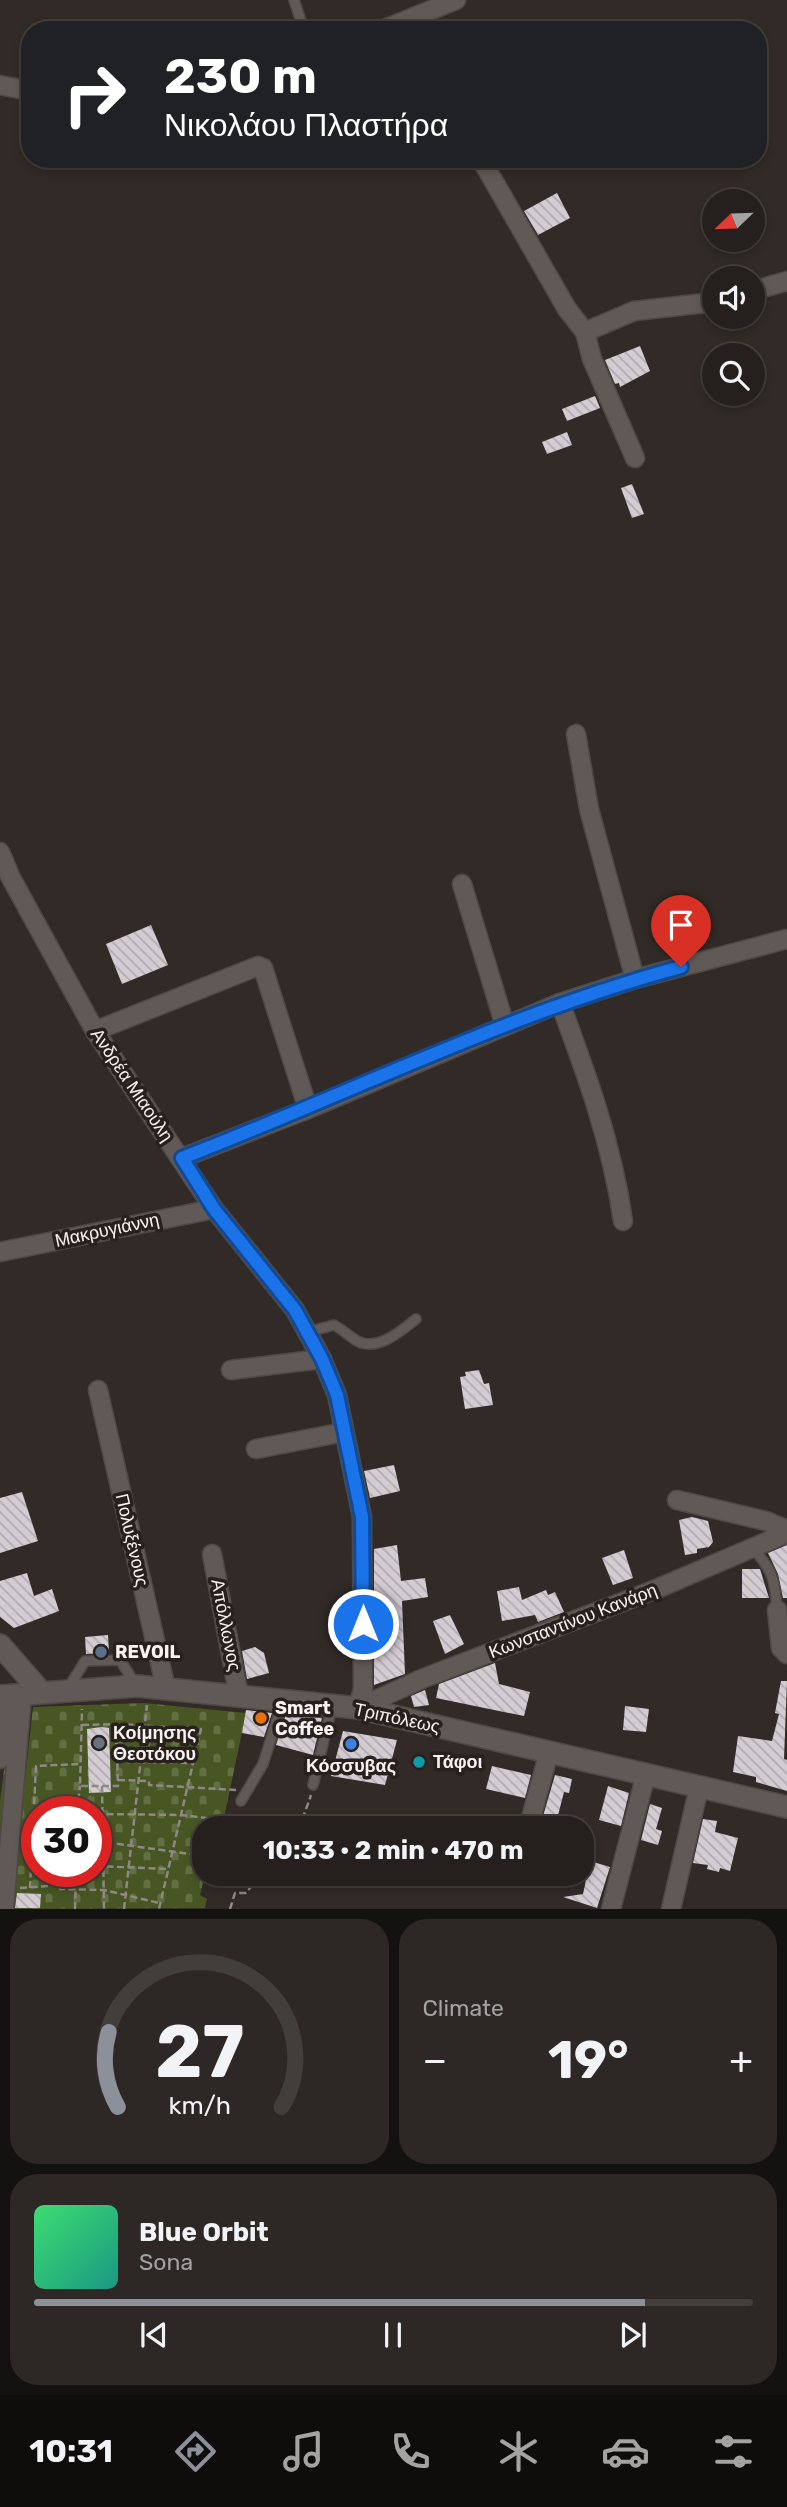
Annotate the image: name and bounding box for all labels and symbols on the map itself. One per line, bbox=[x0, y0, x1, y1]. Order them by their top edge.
north arrow bbox=[702, 189, 765, 252]
pin bbox=[651, 895, 711, 967]
street label: Ανδρέα Μιαούλη bbox=[86, 1024, 178, 1146]
street label: Μακρυγιάννη bbox=[53, 1208, 161, 1252]
street label: Πολυξένους bbox=[111, 1491, 153, 1589]
street label: Απόλλωνος bbox=[206, 1577, 246, 1673]
street label: Κωνσταντίνου Κανάρη bbox=[486, 1579, 660, 1663]
position arrow bbox=[326, 1587, 400, 1661]
place label: REVOIL bbox=[115, 1641, 181, 1663]
marker: REVOIL bbox=[93, 1644, 109, 1660]
place label: Smart Coffee bbox=[275, 1697, 335, 1740]
street label: Τριπόλεως bbox=[352, 1698, 442, 1738]
marker: Smart Coffee bbox=[253, 1710, 269, 1726]
place label: Κοίμησης Θεοτόκου bbox=[113, 1722, 196, 1765]
marker: Κοίμησης Θεοτόκου bbox=[91, 1735, 107, 1751]
marker: Κόσσυβας bbox=[343, 1736, 359, 1752]
place label: Τάφοι bbox=[433, 1751, 483, 1773]
marker: Τάφοι bbox=[411, 1754, 427, 1770]
place label: Κόσσυβας bbox=[306, 1755, 396, 1777]
speed limit sign: 30 bbox=[21, 1796, 112, 1887]

